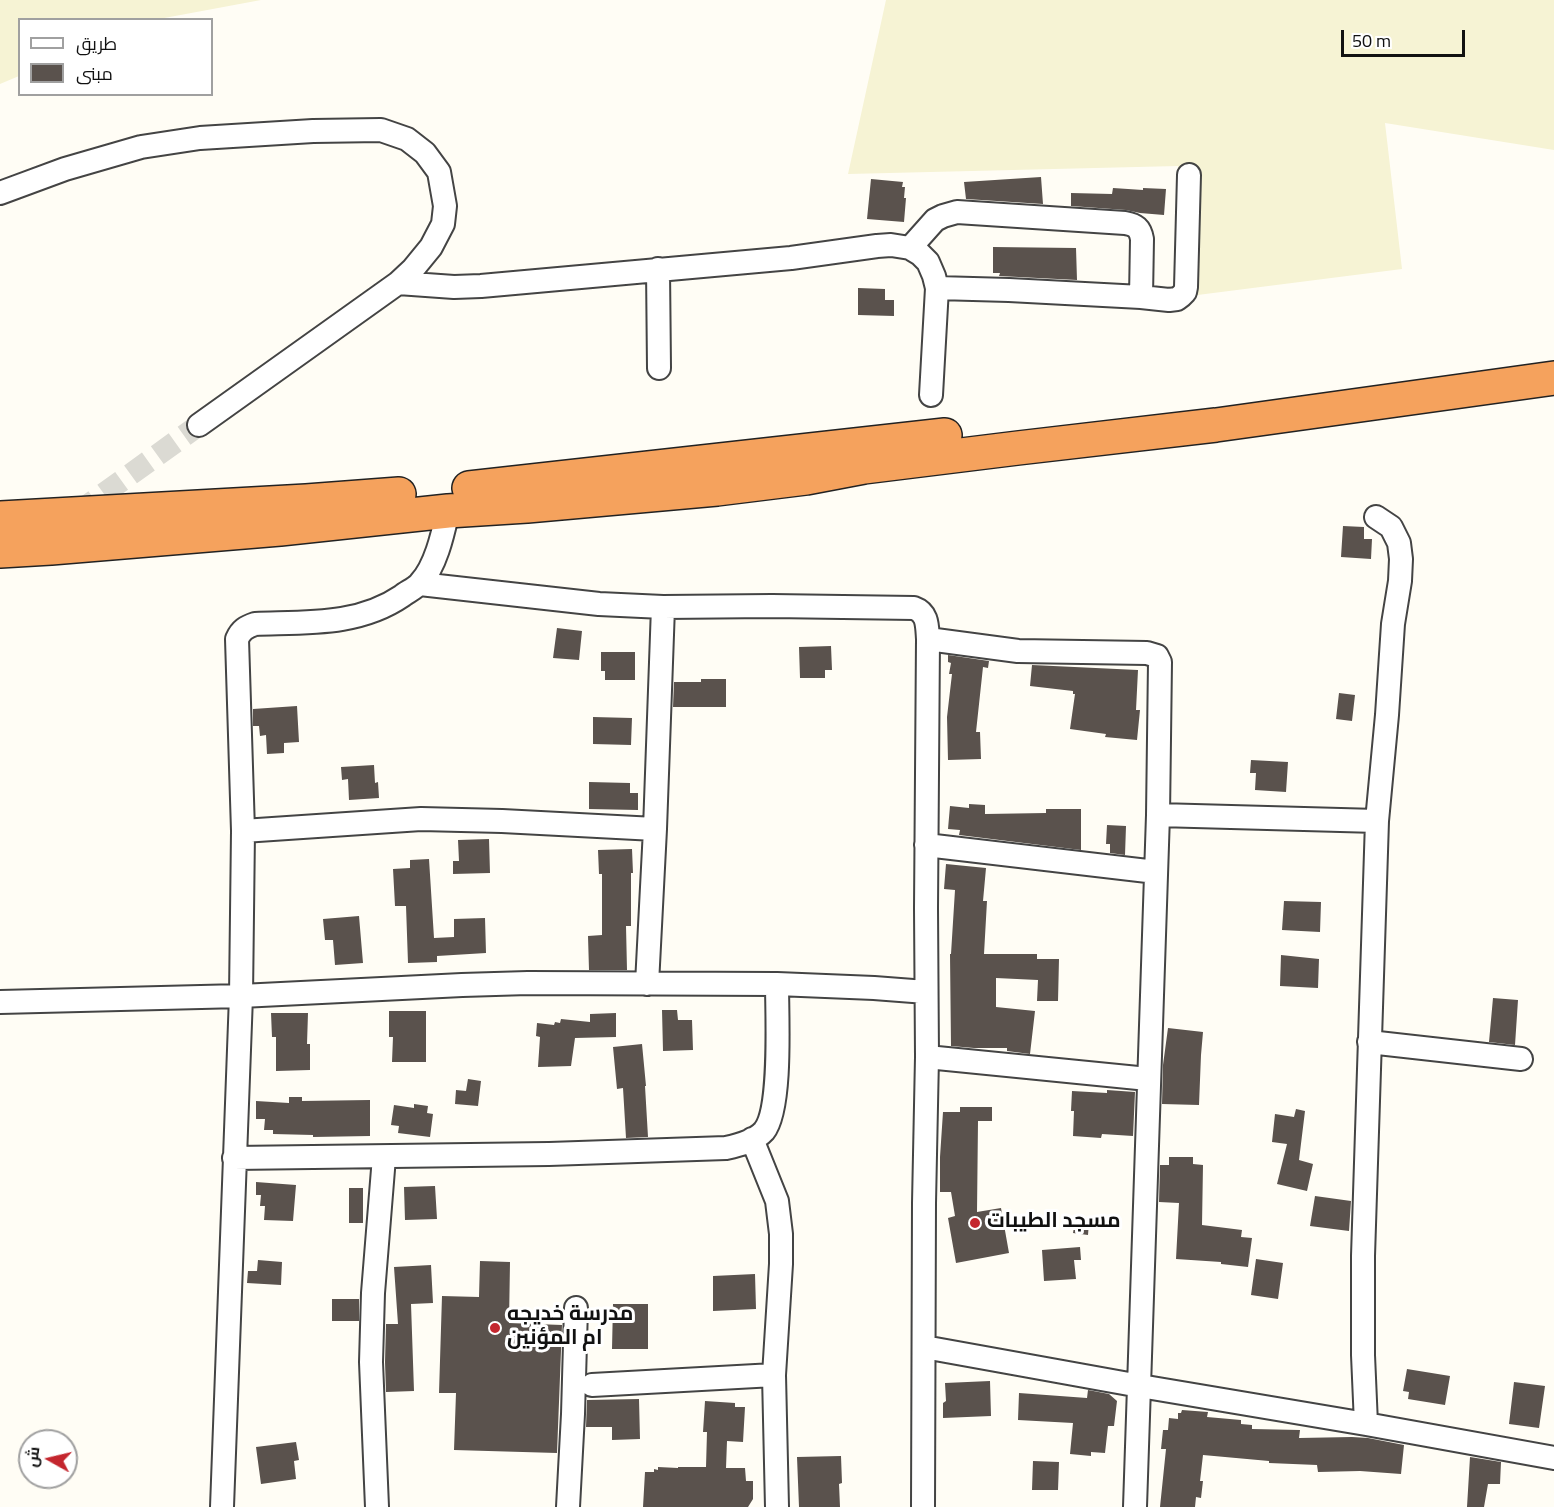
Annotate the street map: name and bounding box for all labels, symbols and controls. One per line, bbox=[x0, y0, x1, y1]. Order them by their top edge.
legend bbox=[18, 18, 213, 96]
scale bar bbox=[1344, 18, 1468, 56]
text: 50 m bbox=[1352, 24, 1391, 57]
text: طريق bbox=[76, 27, 117, 60]
text: مبنى bbox=[76, 57, 113, 90]
place label: مسجد الطيبات bbox=[987, 1210, 1121, 1236]
marker: مسجد الطيبات bbox=[968, 1216, 982, 1230]
place label: مدرسة خديجه ام المؤنين bbox=[507, 1303, 633, 1353]
marker: مدرسة خديجه ام المؤنين bbox=[488, 1321, 502, 1335]
north arrow bbox=[18, 1429, 78, 1489]
text: ش bbox=[16, 1445, 48, 1469]

